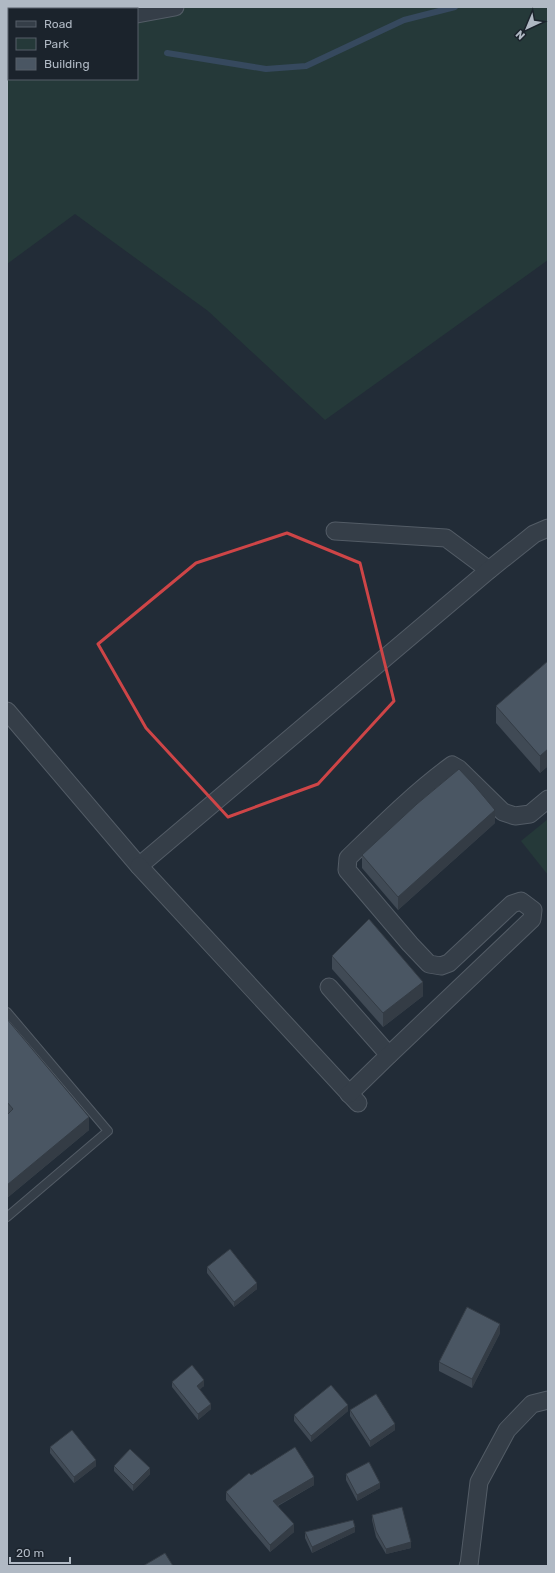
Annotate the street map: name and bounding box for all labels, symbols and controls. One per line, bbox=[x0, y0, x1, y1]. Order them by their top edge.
legend bbox=[8, 8, 138, 80]
north arrow bbox=[507, 8, 547, 48]
text: Road bbox=[44, 17, 72, 31]
text: N bbox=[513, 27, 528, 42]
text: Park bbox=[44, 37, 70, 51]
text: Building bbox=[44, 57, 90, 71]
scale bar bbox=[10, 1539, 70, 1565]
text: 20 m bbox=[16, 1546, 44, 1560]

